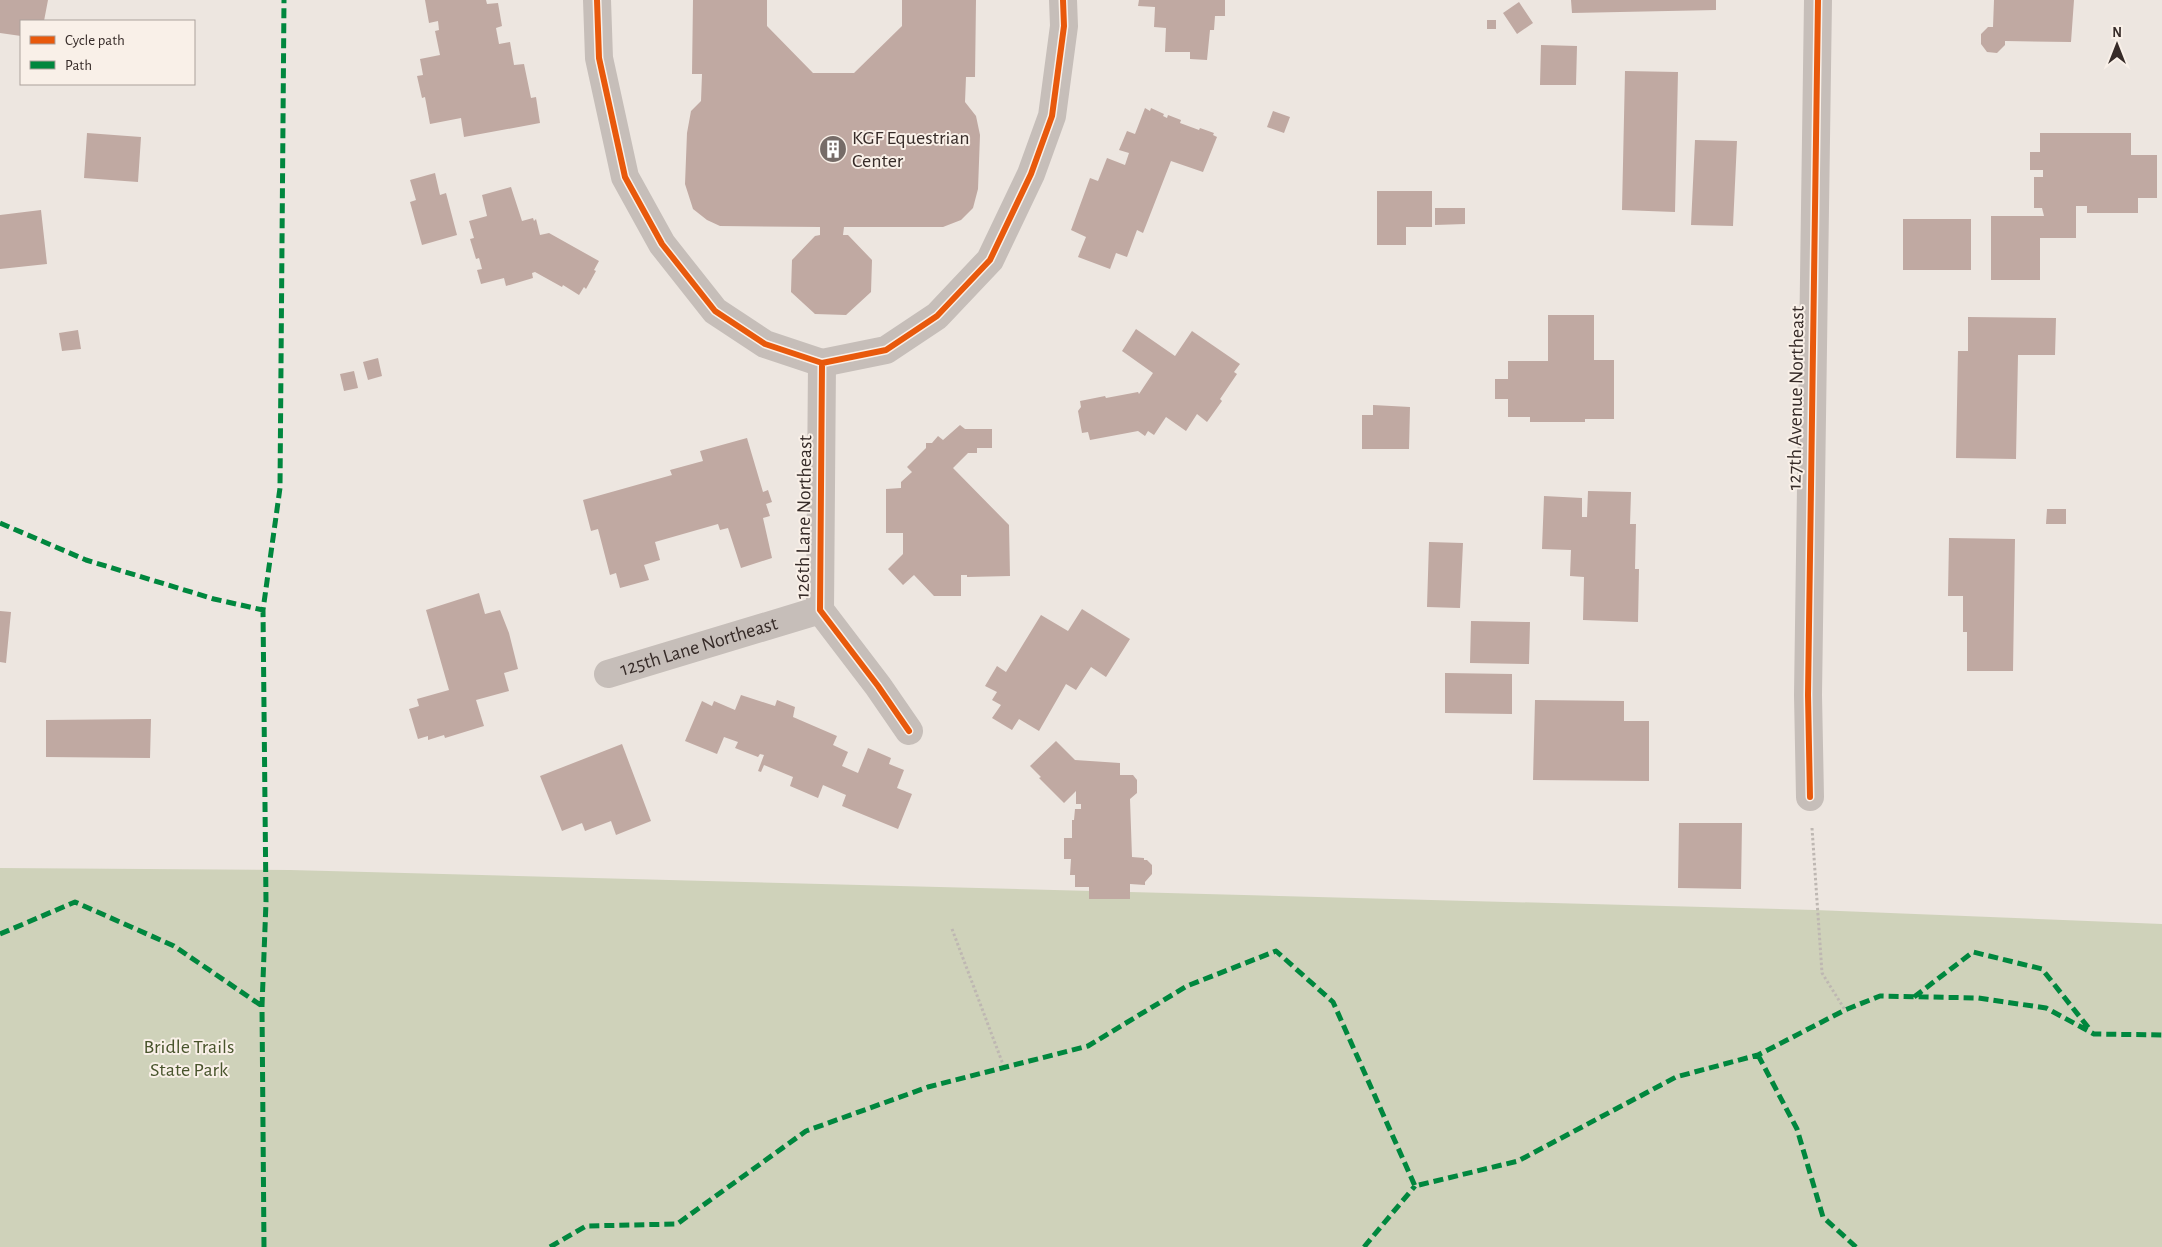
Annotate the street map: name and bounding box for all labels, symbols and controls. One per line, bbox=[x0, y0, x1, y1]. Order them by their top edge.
legend bbox=[20, 20, 195, 85]
north arrow bbox=[2092, 20, 2142, 70]
text: N bbox=[2112, 26, 2122, 40]
text: Cycle path bbox=[65, 33, 125, 48]
text: Path bbox=[65, 58, 92, 73]
place label: KGF Equestrian Center bbox=[852, 128, 970, 171]
building icon: KGF Equestrian Center bbox=[818, 134, 848, 164]
street label: 127th Avenue Northeast bbox=[1784, 305, 1808, 490]
street label: 126th Lane Northeast bbox=[793, 434, 815, 599]
street label: 125th Lane Northeast bbox=[618, 613, 781, 680]
park label: Bridle Trails State Park bbox=[144, 1037, 234, 1080]

